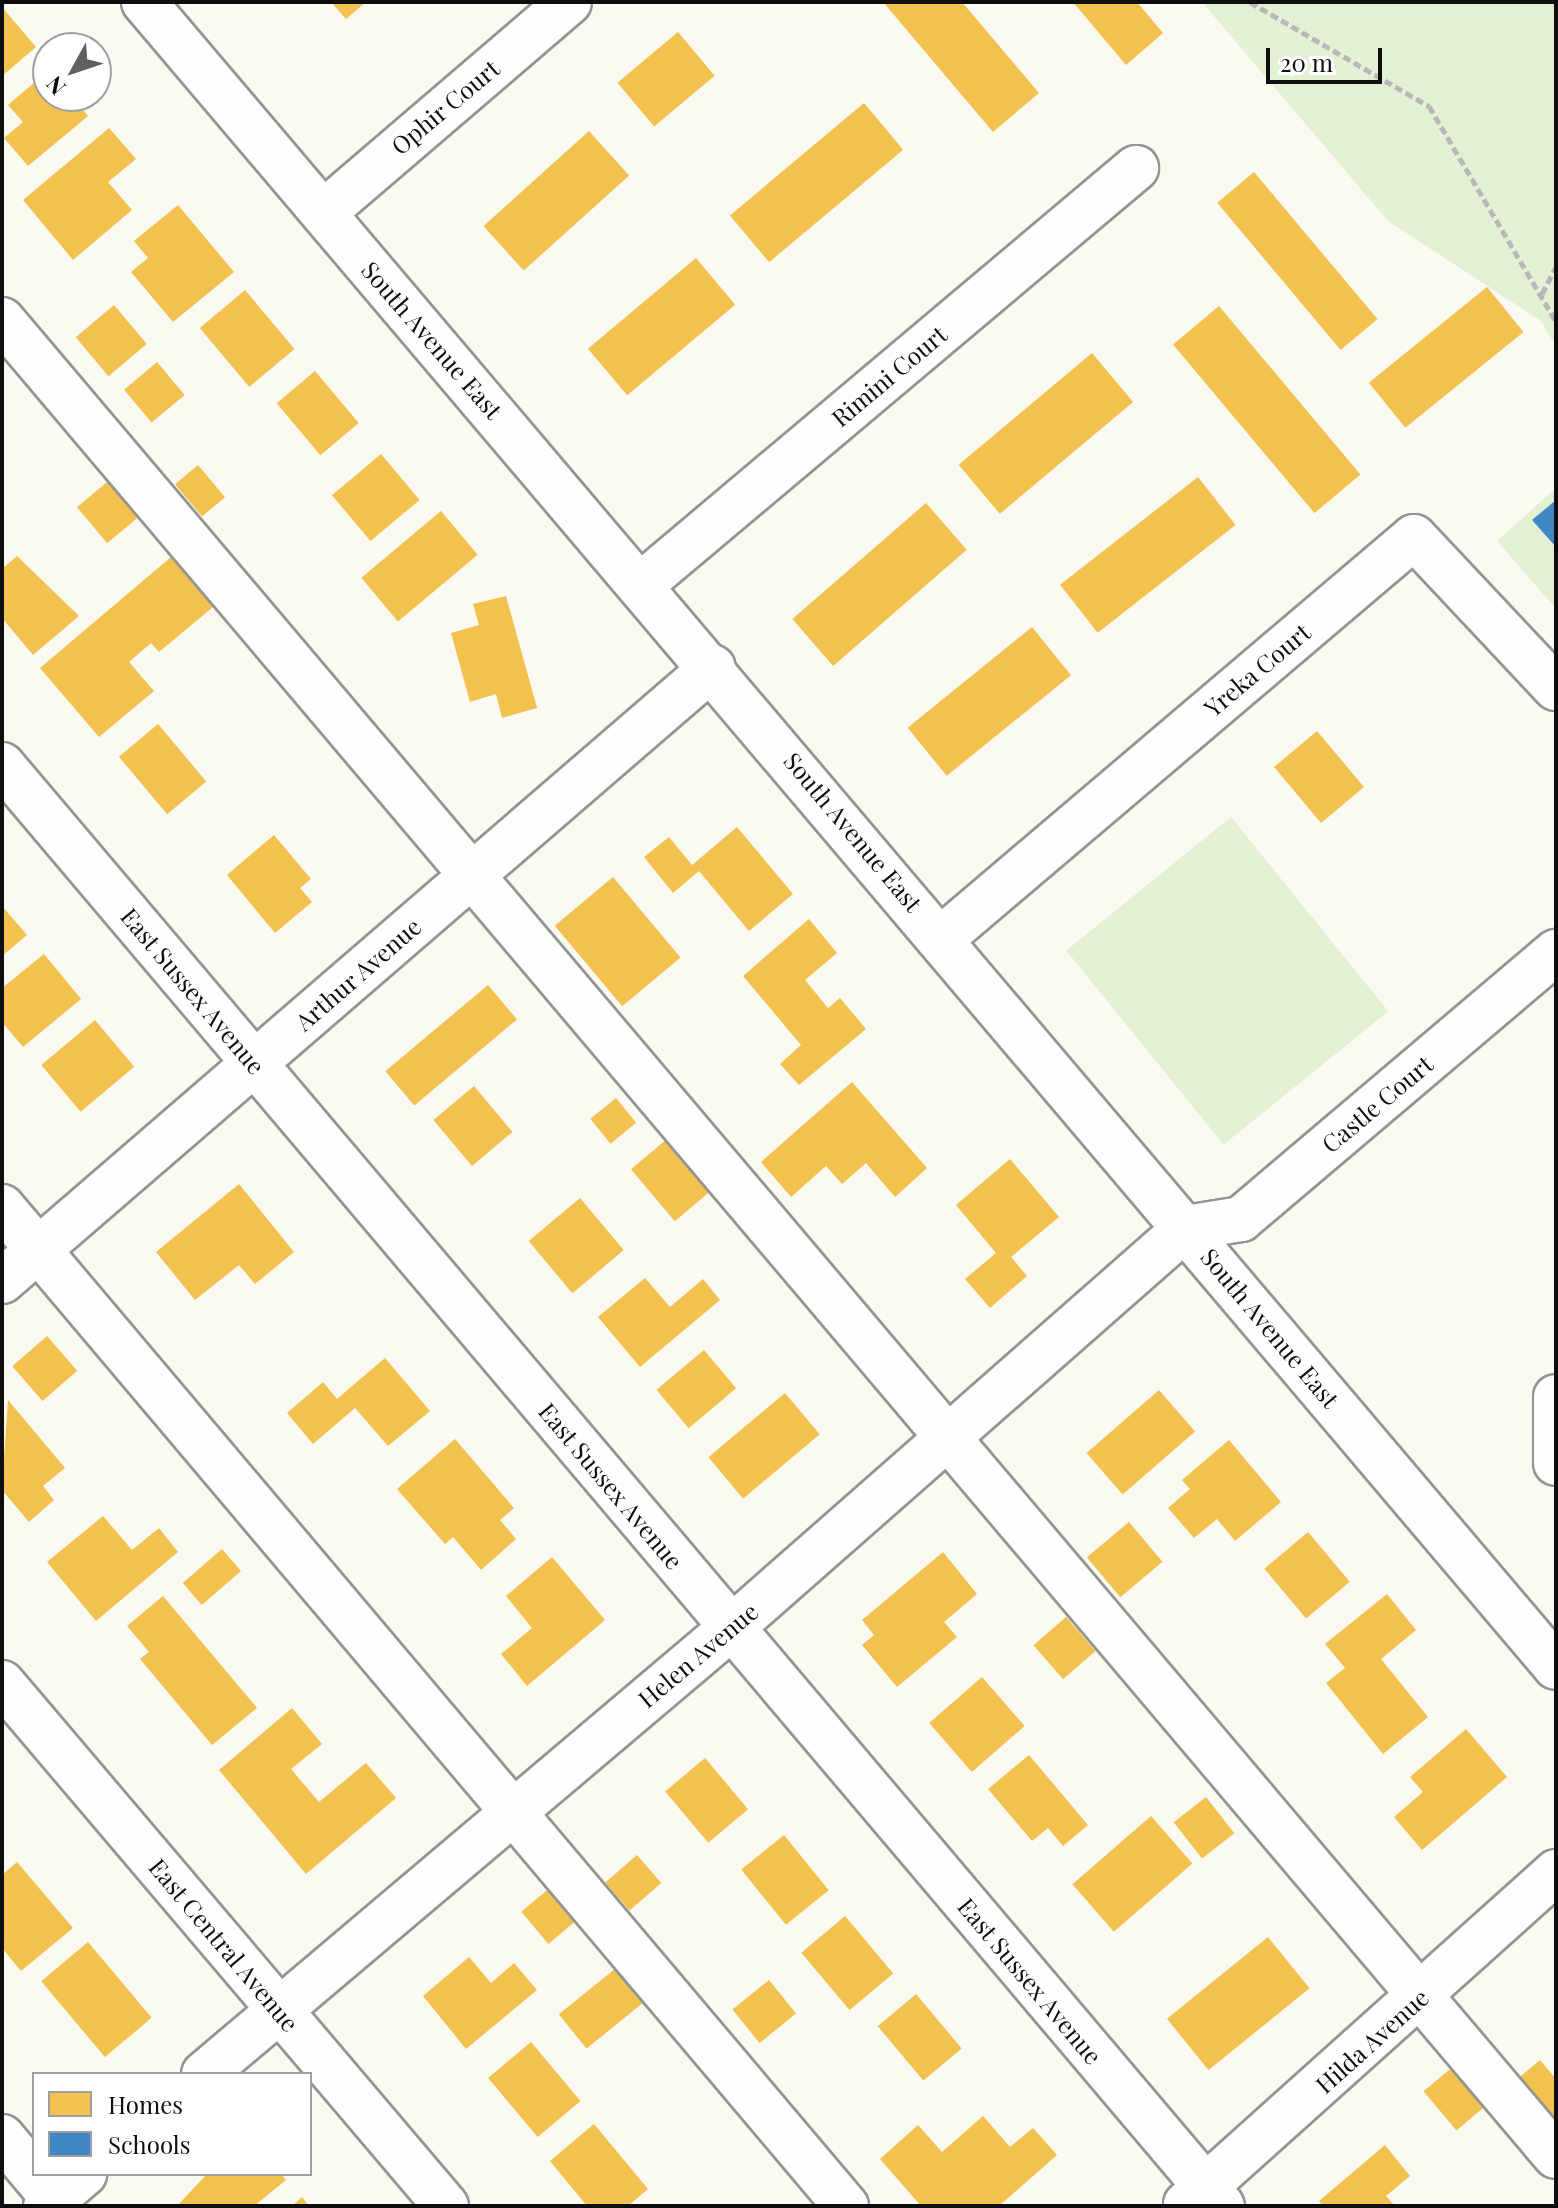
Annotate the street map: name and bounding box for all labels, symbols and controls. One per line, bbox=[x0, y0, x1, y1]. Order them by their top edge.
north arrow bbox=[32, 32, 112, 112]
scale bar bbox=[1270, 32, 1386, 82]
text: 20 m bbox=[1280, 46, 1333, 78]
street label: Ophir Court bbox=[385, 53, 505, 161]
text: N bbox=[39, 70, 72, 102]
street label: South Avenue East bbox=[356, 255, 508, 425]
street label: Rimini Court bbox=[826, 320, 952, 432]
street label: Yreka Court bbox=[1198, 617, 1316, 723]
street label: South Avenue East bbox=[778, 746, 928, 918]
street label: East Sussex Avenue bbox=[115, 901, 271, 1081]
street label: Arthur Avenue bbox=[289, 911, 427, 1037]
street label: Castle Court bbox=[1316, 1050, 1438, 1158]
street label: South Avenue East bbox=[1195, 1242, 1345, 1414]
street label: East Sussex Avenue bbox=[533, 1396, 689, 1576]
street label: Helen Avenue bbox=[632, 1596, 764, 1714]
street label: East Central Avenue bbox=[143, 1852, 305, 2038]
street label: East Sussex Avenue bbox=[952, 1891, 1108, 2071]
street label: Hilda Avenue bbox=[1309, 1982, 1435, 2100]
legend bbox=[32, 2072, 312, 2176]
text: Homes bbox=[108, 2088, 183, 2120]
text: Schools bbox=[108, 2128, 190, 2160]

